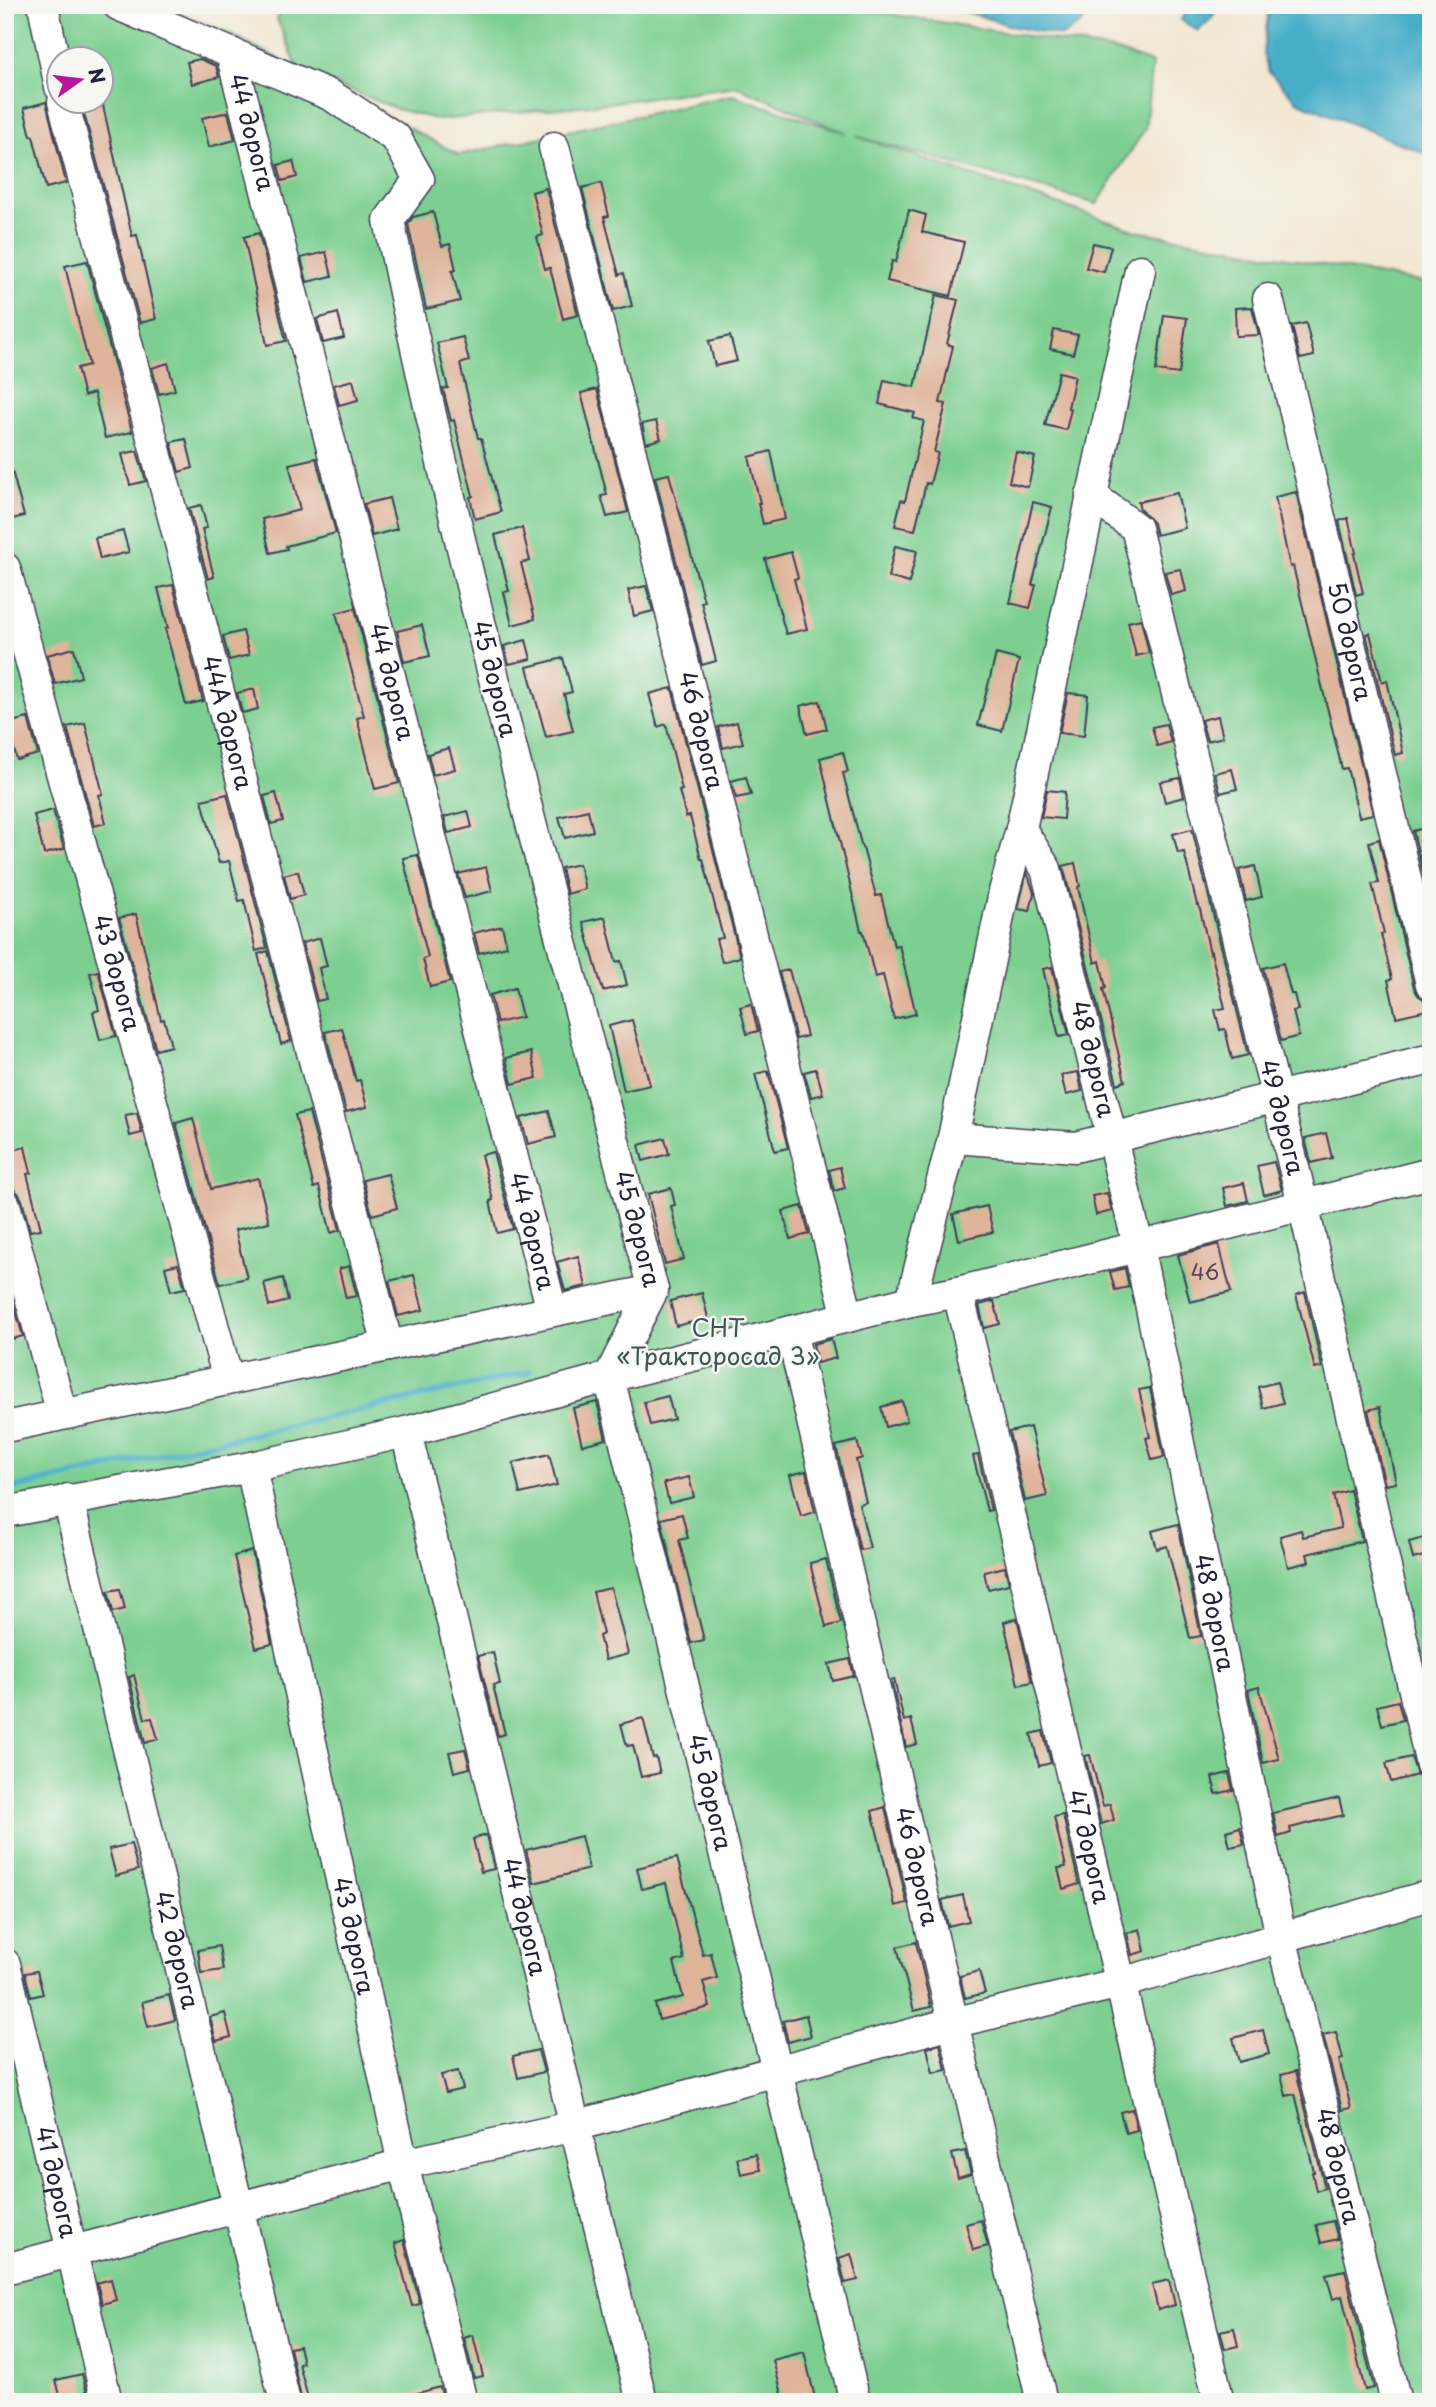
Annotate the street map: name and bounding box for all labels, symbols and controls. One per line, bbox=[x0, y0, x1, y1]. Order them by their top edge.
north arrow bbox=[46, 46, 116, 116]
text: N bbox=[82, 65, 113, 86]
street label: 44 дорога bbox=[221, 69, 286, 195]
street label: 50 дорога bbox=[1320, 578, 1383, 704]
street label: 45 дорога bbox=[464, 617, 528, 741]
street label: 44 дорога bbox=[361, 619, 426, 744]
street label: 44А дорога bbox=[194, 651, 263, 793]
street label: 46 дорога bbox=[670, 667, 735, 793]
street label: 43 дорога bbox=[85, 910, 151, 1035]
street label: 48 дорога bbox=[1063, 997, 1126, 1121]
street label: 49 дорога bbox=[1252, 1055, 1315, 1179]
street label: 45 дорога bbox=[607, 1166, 671, 1291]
street label: 44 дорога bbox=[501, 1168, 566, 1293]
house number: 46 bbox=[1191, 1255, 1219, 1287]
park label: СНТ «Тракторосад 3» bbox=[617, 1309, 819, 1373]
street label: 48 дорога bbox=[1186, 1551, 1246, 1675]
street label: 45 дорога bbox=[680, 1730, 743, 1854]
street label: 47 дорога bbox=[1060, 1786, 1121, 1907]
street label: 46 дорога bbox=[887, 1803, 950, 1929]
street label: 44 дорога bbox=[494, 1854, 558, 1979]
street label: 43 дорога bbox=[325, 1873, 386, 1998]
street label: 42 дорога bbox=[147, 1887, 210, 2012]
street label: 48 дорога bbox=[1308, 2104, 1371, 2228]
street label: 41 дорога bbox=[27, 2122, 88, 2241]

